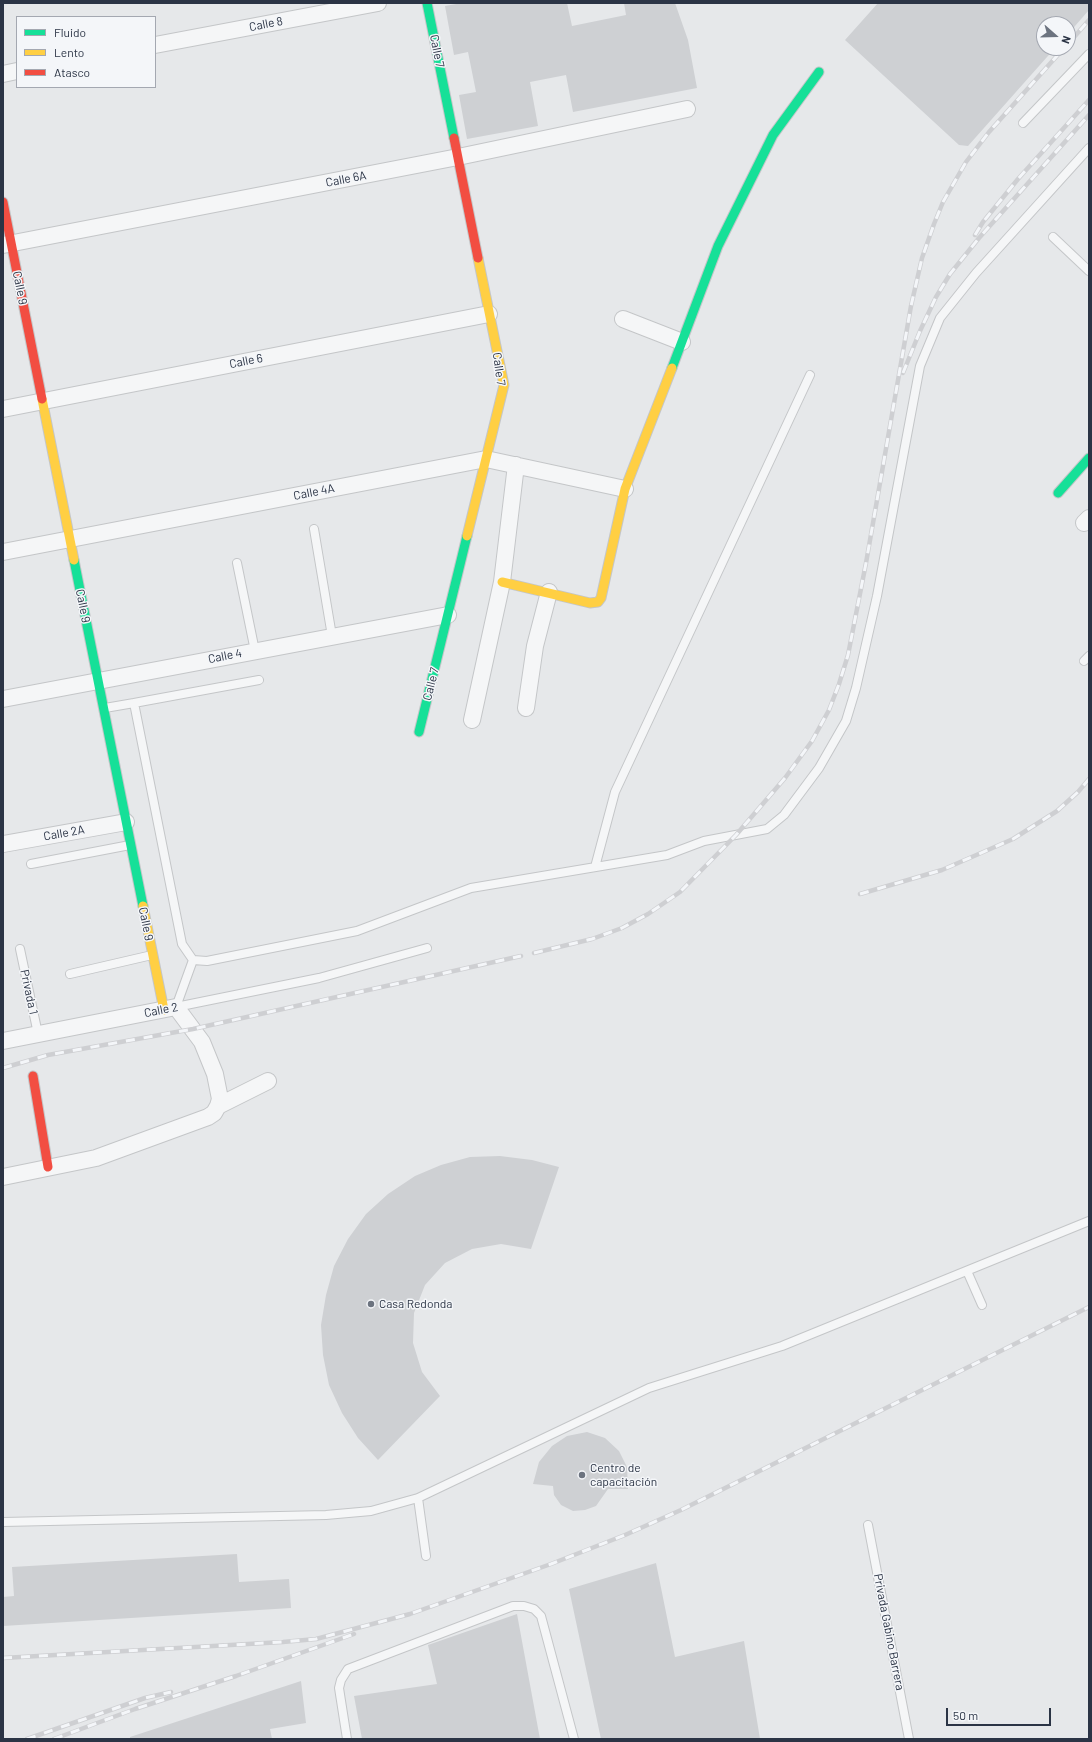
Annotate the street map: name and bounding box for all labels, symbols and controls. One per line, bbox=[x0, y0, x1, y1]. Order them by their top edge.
street label: Calle 8 bbox=[248, 14, 284, 34]
legend bbox=[16, 16, 156, 88]
north arrow bbox=[1036, 16, 1076, 56]
text: Fluido bbox=[54, 25, 86, 39]
street label: Calle 7 bbox=[427, 33, 447, 69]
text: N bbox=[1059, 34, 1074, 46]
text: Lento bbox=[54, 45, 84, 59]
text: Atasco bbox=[54, 65, 90, 79]
street label: Calle 6A bbox=[324, 168, 368, 190]
street label: Calle 9 bbox=[10, 270, 30, 306]
street label: Calle 6 bbox=[228, 351, 264, 371]
street label: Calle 7 bbox=[490, 351, 508, 387]
street label: Calle 4A bbox=[292, 481, 336, 503]
street label: Calle 9 bbox=[73, 588, 93, 624]
street label: Calle 4 bbox=[207, 646, 243, 666]
street label: Calle 7 bbox=[420, 666, 442, 702]
street label: Calle 2A bbox=[42, 822, 86, 844]
street label: Calle 9 bbox=[136, 906, 156, 942]
street label: Privada 1 bbox=[17, 968, 41, 1016]
street label: Calle 2 bbox=[143, 1000, 179, 1020]
place label: Casa Redonda bbox=[379, 1297, 452, 1311]
marker: Casa Redonda bbox=[366, 1299, 376, 1309]
place label: Centro de capacitación bbox=[590, 1461, 657, 1489]
marker: Centro de capacitación bbox=[577, 1470, 587, 1480]
street label: Privada Gabino Barrera bbox=[871, 1572, 907, 1692]
scale bar bbox=[948, 1700, 1053, 1726]
text: 50 m bbox=[953, 1708, 978, 1722]

